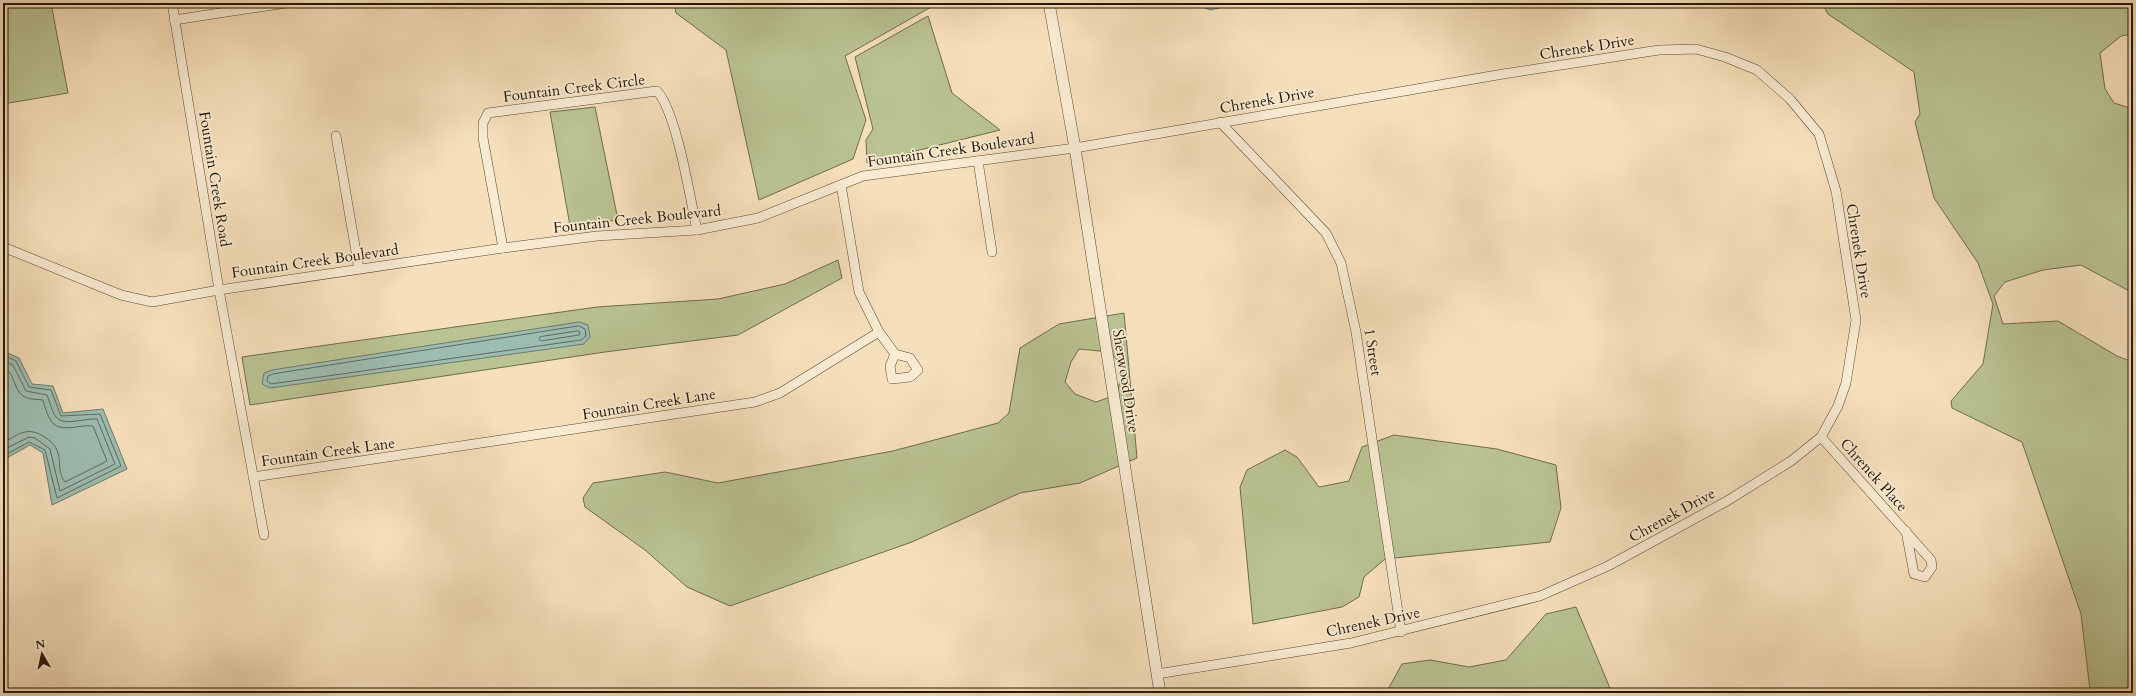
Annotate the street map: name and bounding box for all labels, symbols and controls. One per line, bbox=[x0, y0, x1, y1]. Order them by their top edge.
street label: Chrenek Drive bbox=[1538, 30, 1636, 64]
street label: Fountain Creek Circle bbox=[502, 69, 646, 107]
street label: Chrenek Drive bbox=[1218, 82, 1316, 118]
street label: Fountain Creek Road bbox=[194, 110, 236, 248]
street label: Fountain Creek Boulevard bbox=[866, 128, 1036, 172]
street label: Fountain Creek Boulevard bbox=[552, 200, 722, 238]
street label: Chrenek Drive bbox=[1842, 202, 1876, 300]
street label: Fountain Creek Boulevard bbox=[230, 239, 400, 283]
street label: 1 Street bbox=[1359, 327, 1387, 377]
street label: Sherwood Drive bbox=[1108, 328, 1144, 434]
street label: Fountain Creek Lane bbox=[581, 384, 717, 424]
street label: Fountain Creek Lane bbox=[260, 433, 396, 471]
street label: Chrenek Place bbox=[1836, 434, 1912, 516]
street label: Chrenek Drive bbox=[1625, 483, 1719, 547]
street label: Chrenek Drive bbox=[1324, 602, 1422, 642]
north arrow bbox=[22, 634, 62, 674]
text: N bbox=[35, 636, 47, 653]

